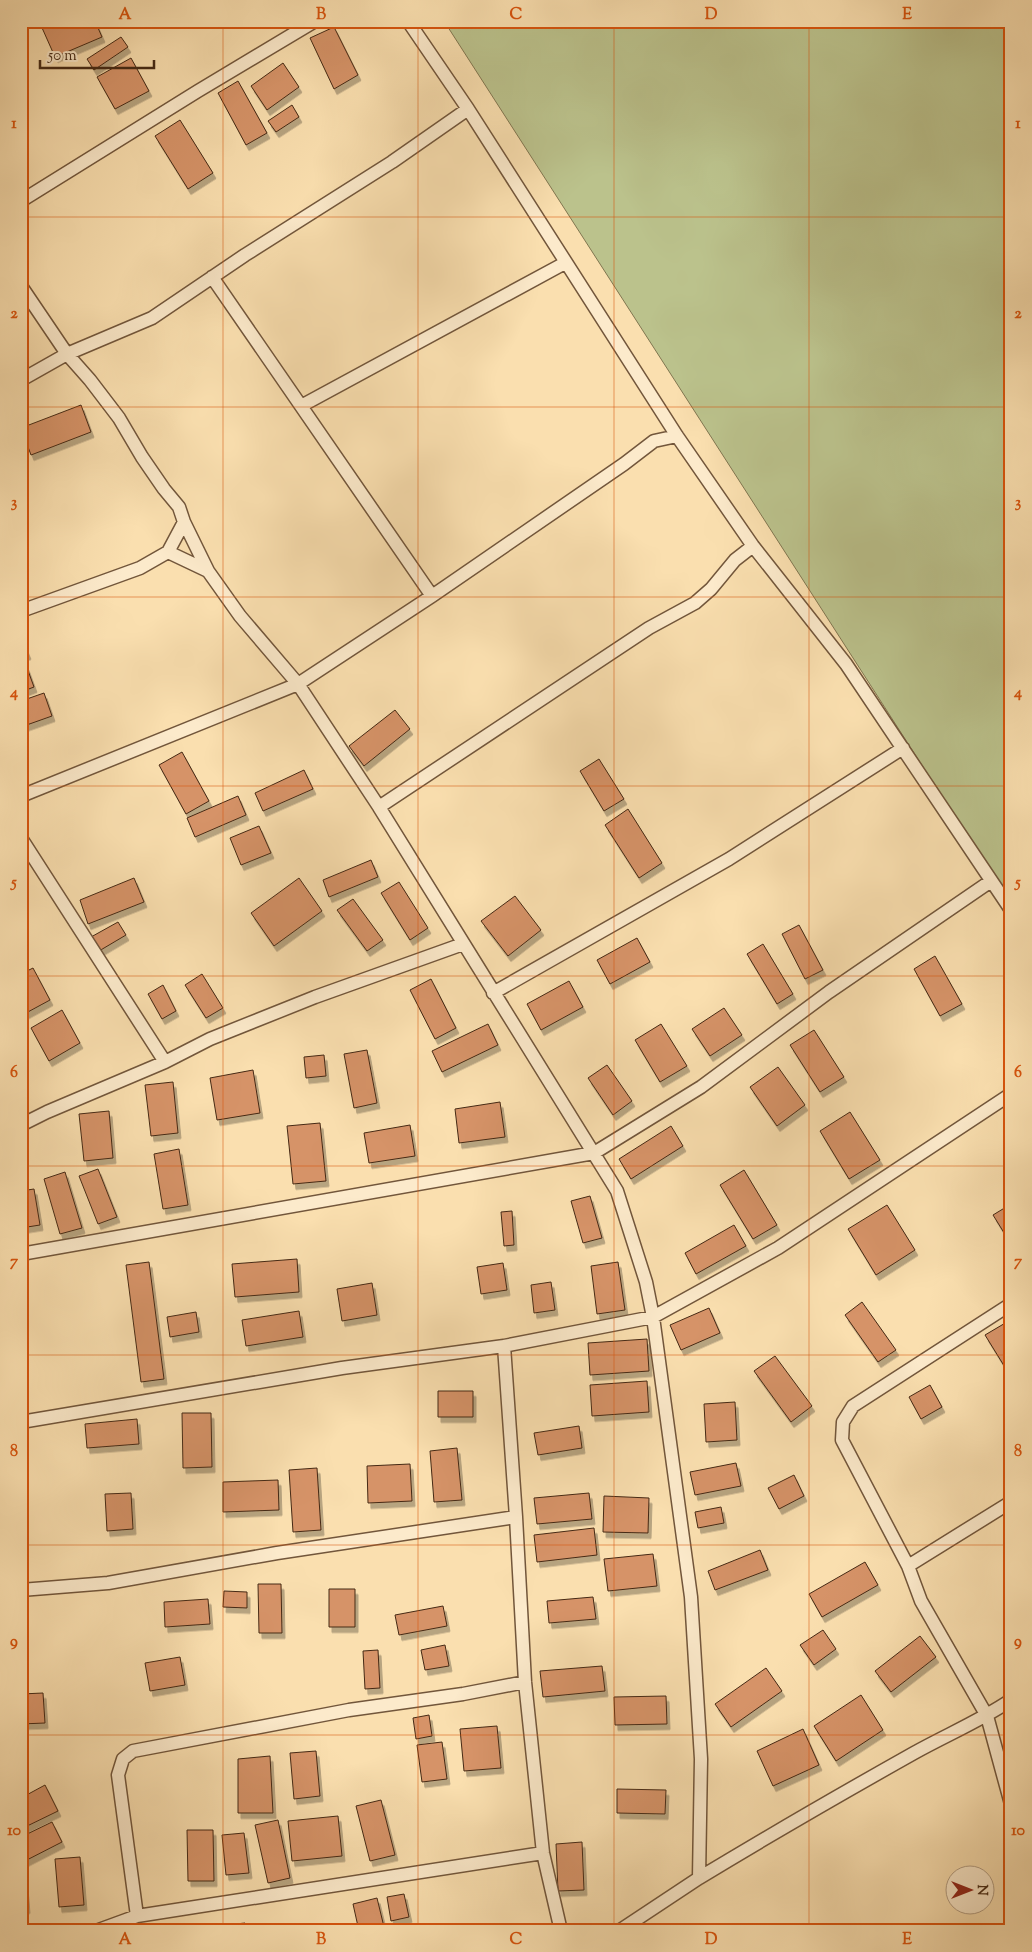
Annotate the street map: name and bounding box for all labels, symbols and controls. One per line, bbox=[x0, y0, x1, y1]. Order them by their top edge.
text: A bbox=[119, 4, 132, 27]
text: B bbox=[316, 4, 326, 27]
text: C bbox=[510, 4, 523, 27]
text: D bbox=[705, 4, 718, 27]
text: E bbox=[902, 4, 912, 27]
scale bar bbox=[40, 38, 154, 70]
text: 50 m bbox=[47, 46, 77, 67]
text: 1 bbox=[11, 113, 17, 136]
text: 1 bbox=[1015, 113, 1021, 136]
text: 2 bbox=[10, 303, 18, 326]
text: 2 bbox=[1014, 303, 1022, 326]
text: 3 bbox=[11, 492, 18, 515]
text: 3 bbox=[1015, 492, 1022, 515]
text: 4 bbox=[9, 682, 18, 705]
text: 4 bbox=[1013, 682, 1022, 705]
text: 5 bbox=[9, 872, 17, 895]
text: 5 bbox=[1013, 872, 1021, 895]
text: 6 bbox=[10, 1062, 18, 1085]
text: 6 bbox=[1014, 1062, 1022, 1085]
text: 7 bbox=[10, 1251, 19, 1274]
text: 7 bbox=[1014, 1251, 1023, 1274]
text: 8 bbox=[10, 1441, 18, 1464]
text: 8 bbox=[1014, 1441, 1022, 1464]
text: 9 bbox=[10, 1631, 18, 1654]
text: 9 bbox=[1014, 1631, 1022, 1654]
text: 10 bbox=[7, 1820, 21, 1843]
text: 10 bbox=[1011, 1820, 1025, 1843]
north arrow bbox=[944, 1864, 994, 1914]
text: N bbox=[971, 1884, 991, 1896]
text: A bbox=[119, 1929, 132, 1952]
text: B bbox=[316, 1929, 326, 1952]
text: C bbox=[510, 1929, 523, 1952]
text: D bbox=[705, 1929, 718, 1952]
text: E bbox=[902, 1929, 912, 1952]

